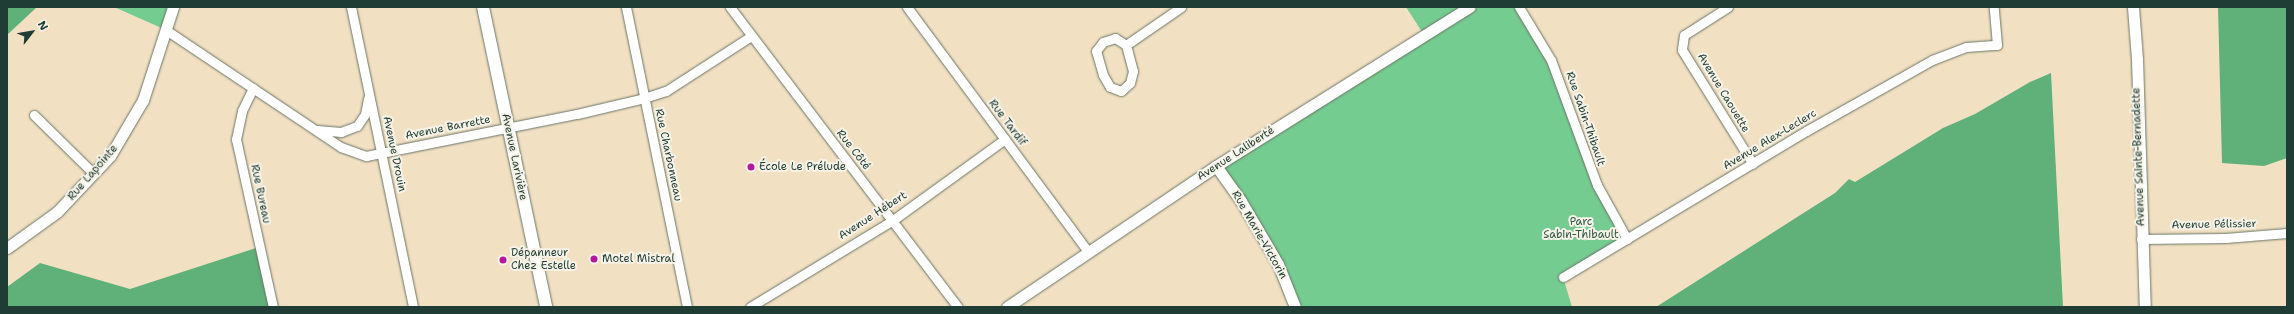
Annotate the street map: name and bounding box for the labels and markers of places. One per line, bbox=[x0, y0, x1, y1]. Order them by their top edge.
place label: École Le Prélude bbox=[759, 160, 846, 174]
marker: École Le Prélude bbox=[746, 162, 756, 172]
place label: Dépanneur Chez Estelle bbox=[511, 247, 576, 273]
place label: Motel Mistral bbox=[602, 252, 675, 266]
marker: Motel Mistral bbox=[589, 254, 599, 264]
marker: Dépanneur Chez Estelle bbox=[498, 255, 508, 265]

